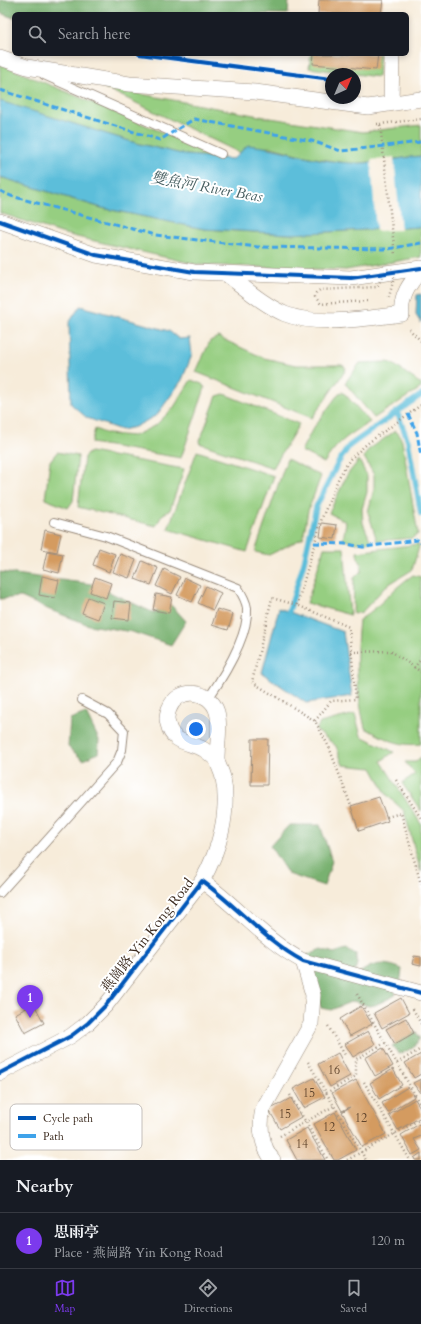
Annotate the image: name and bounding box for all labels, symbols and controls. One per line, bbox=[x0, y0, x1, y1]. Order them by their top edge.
search box bbox=[12, 12, 409, 56]
icon: search bbox=[26, 23, 48, 45]
text: Search here bbox=[58, 24, 131, 44]
north arrow bbox=[325, 68, 361, 104]
water label: 雙魚河 River Beas bbox=[150, 167, 264, 207]
your location bbox=[186, 719, 206, 739]
street label: 燕崗路 Yin Kong Road bbox=[97, 874, 198, 996]
pin: 1 bbox=[17, 985, 43, 1018]
house number: 16 bbox=[328, 1062, 340, 1078]
house number: 15 bbox=[303, 1085, 315, 1101]
legend bbox=[10, 1104, 142, 1150]
house number: 15 bbox=[279, 1106, 291, 1122]
house number: 12 bbox=[355, 1110, 367, 1126]
text: Cycle path bbox=[43, 1111, 93, 1126]
house number: 12 bbox=[323, 1119, 335, 1135]
text: Path bbox=[43, 1129, 64, 1144]
house number: 14 bbox=[296, 1136, 308, 1152]
text: Nearby bbox=[16, 1175, 73, 1198]
text: 思雨亭 bbox=[54, 1222, 99, 1242]
text: 1 bbox=[26, 1232, 32, 1250]
text: 120 m bbox=[371, 1232, 405, 1250]
text: Place · 燕崗路 Yin Kong Road bbox=[54, 1244, 223, 1262]
tab: Map bbox=[54, 1277, 76, 1316]
tab: Directions bbox=[184, 1277, 232, 1316]
tab: Saved bbox=[340, 1277, 367, 1316]

